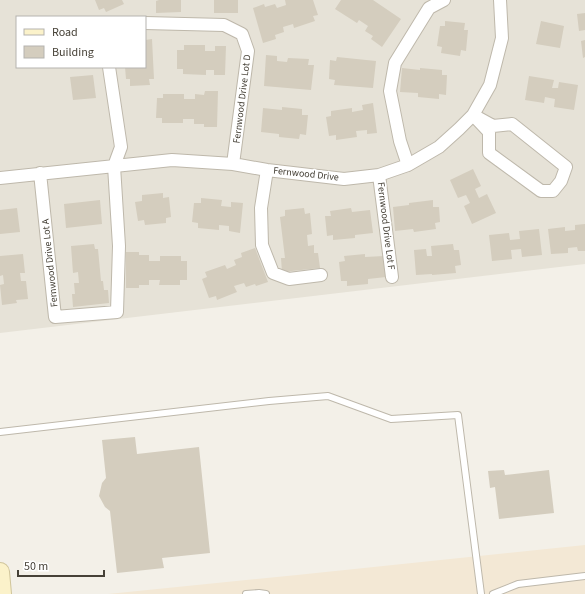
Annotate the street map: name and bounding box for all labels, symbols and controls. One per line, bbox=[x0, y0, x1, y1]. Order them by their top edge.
legend bbox=[16, 16, 146, 68]
text: Road bbox=[52, 24, 78, 41]
text: Building bbox=[52, 44, 94, 61]
street label: Fernwood Drive Lot D bbox=[230, 54, 254, 144]
street label: Fernwood Drive bbox=[272, 164, 340, 184]
street label: Fernwood Drive Lot F bbox=[374, 181, 398, 271]
street label: Fernwood Drive Lot A bbox=[38, 218, 62, 308]
scale bar bbox=[18, 552, 104, 578]
text: 50 m bbox=[24, 558, 48, 575]

